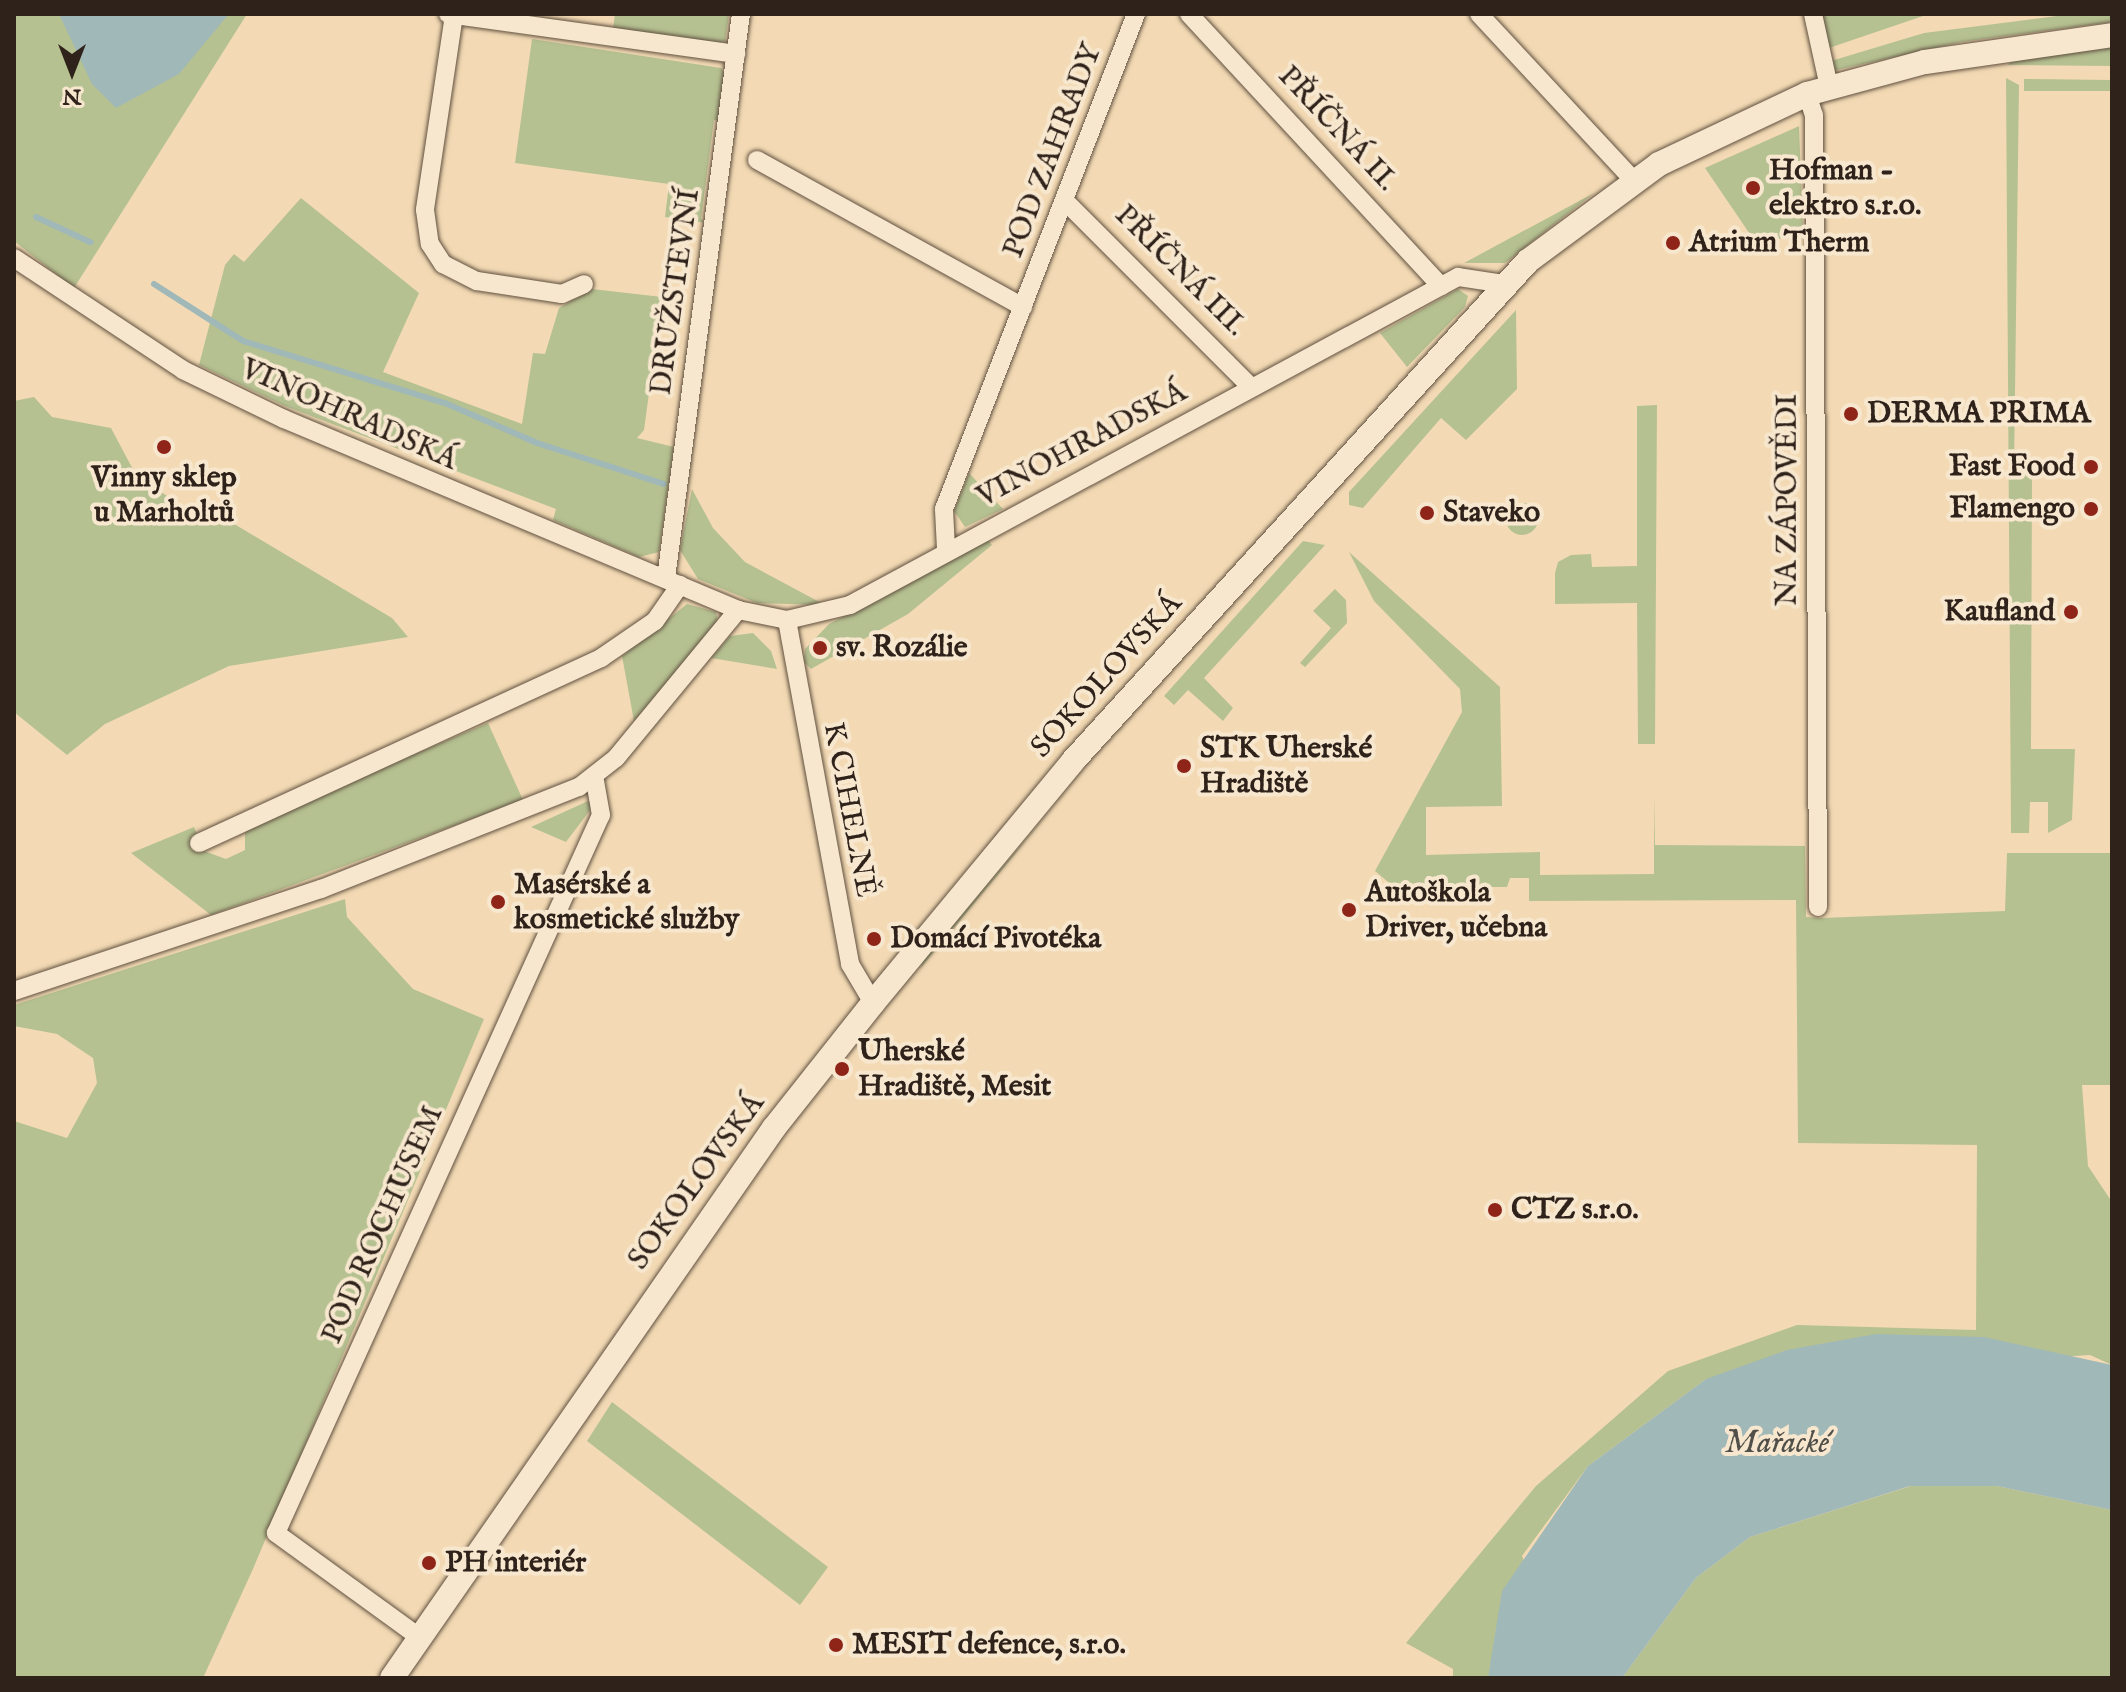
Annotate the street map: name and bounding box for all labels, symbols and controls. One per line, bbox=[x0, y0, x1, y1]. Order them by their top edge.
north arrow bbox=[32, 32, 112, 112]
street label: POD ZAHRADY bbox=[996, 39, 1110, 263]
street label: PŘÍČNÁ II. bbox=[1270, 59, 1404, 199]
text: N bbox=[62, 82, 82, 110]
place label: Hofman - elektro s.r.o. bbox=[1769, 153, 1921, 224]
marker: Hofman - elektro s.r.o. bbox=[1744, 179, 1762, 197]
street label: DRUŽSTEVNÍ bbox=[644, 186, 708, 398]
street label: PŘÍČNÁ III. bbox=[1107, 198, 1253, 344]
place label: Atrium Therm bbox=[1689, 225, 1870, 261]
marker: Atrium Therm bbox=[1664, 234, 1682, 252]
street label: VINOHRADSKÁ bbox=[235, 351, 463, 479]
street label: VINOHRADSKÁ bbox=[971, 374, 1193, 516]
street label: NA ZÁPOVĚDI bbox=[1770, 394, 1806, 606]
place label: DERMA PRIMA bbox=[1867, 396, 2091, 432]
marker: DERMA PRIMA bbox=[1842, 405, 1860, 423]
marker: Vinny sklep u Marholtů bbox=[155, 438, 173, 456]
place label: Fast Food bbox=[1949, 449, 2075, 485]
marker: Fast Food bbox=[2082, 458, 2100, 476]
place label: Vinny sklep u Marholtů bbox=[91, 460, 237, 530]
place label: Flamengo bbox=[1950, 491, 2075, 527]
place label: Staveko bbox=[1443, 495, 1540, 531]
marker: Flamengo bbox=[2082, 500, 2100, 518]
marker: Staveko bbox=[1418, 504, 1436, 522]
street label: SOKOLOVSKÁ bbox=[1024, 587, 1190, 765]
place label: Kaufland bbox=[1944, 594, 2055, 630]
marker: Kaufland bbox=[2062, 603, 2080, 621]
place label: sv. Rozálie bbox=[836, 630, 968, 666]
marker: sv. Rozálie bbox=[811, 639, 829, 657]
street label: K CIHELNĚ bbox=[814, 720, 884, 900]
place label: STK Uherské Hradiště bbox=[1200, 731, 1372, 802]
marker: STK Uherské Hradiště bbox=[1175, 757, 1193, 775]
place label: Masérské a kosmetické služby bbox=[514, 867, 739, 938]
place label: Autoškola Driver, učebna bbox=[1365, 875, 1547, 946]
marker: Masérské a kosmetické služby bbox=[489, 893, 507, 911]
marker: Autoškola Driver, učebna bbox=[1340, 901, 1358, 919]
place label: Domácí Pivotéka bbox=[890, 921, 1101, 957]
marker: Domácí Pivotéka bbox=[865, 930, 883, 948]
place label: Uherské Hradiště, Mesit bbox=[858, 1034, 1051, 1104]
marker: Uherské Hradiště, Mesit bbox=[833, 1060, 851, 1078]
street label: SOKOLOVSKÁ bbox=[621, 1087, 773, 1277]
street label: POD ROCHUSEM bbox=[314, 1101, 452, 1349]
place label: CTZ s.r.o. bbox=[1511, 1192, 1639, 1228]
marker: CTZ s.r.o. bbox=[1486, 1201, 1504, 1219]
water label: Mařacké bbox=[1725, 1425, 1829, 1463]
place label: PH interiér bbox=[445, 1545, 586, 1581]
marker: PH interiér bbox=[420, 1554, 438, 1572]
place label: MESIT defence, s.r.o. bbox=[852, 1627, 1126, 1663]
marker: MESIT defence, s.r.o. bbox=[827, 1636, 845, 1654]

